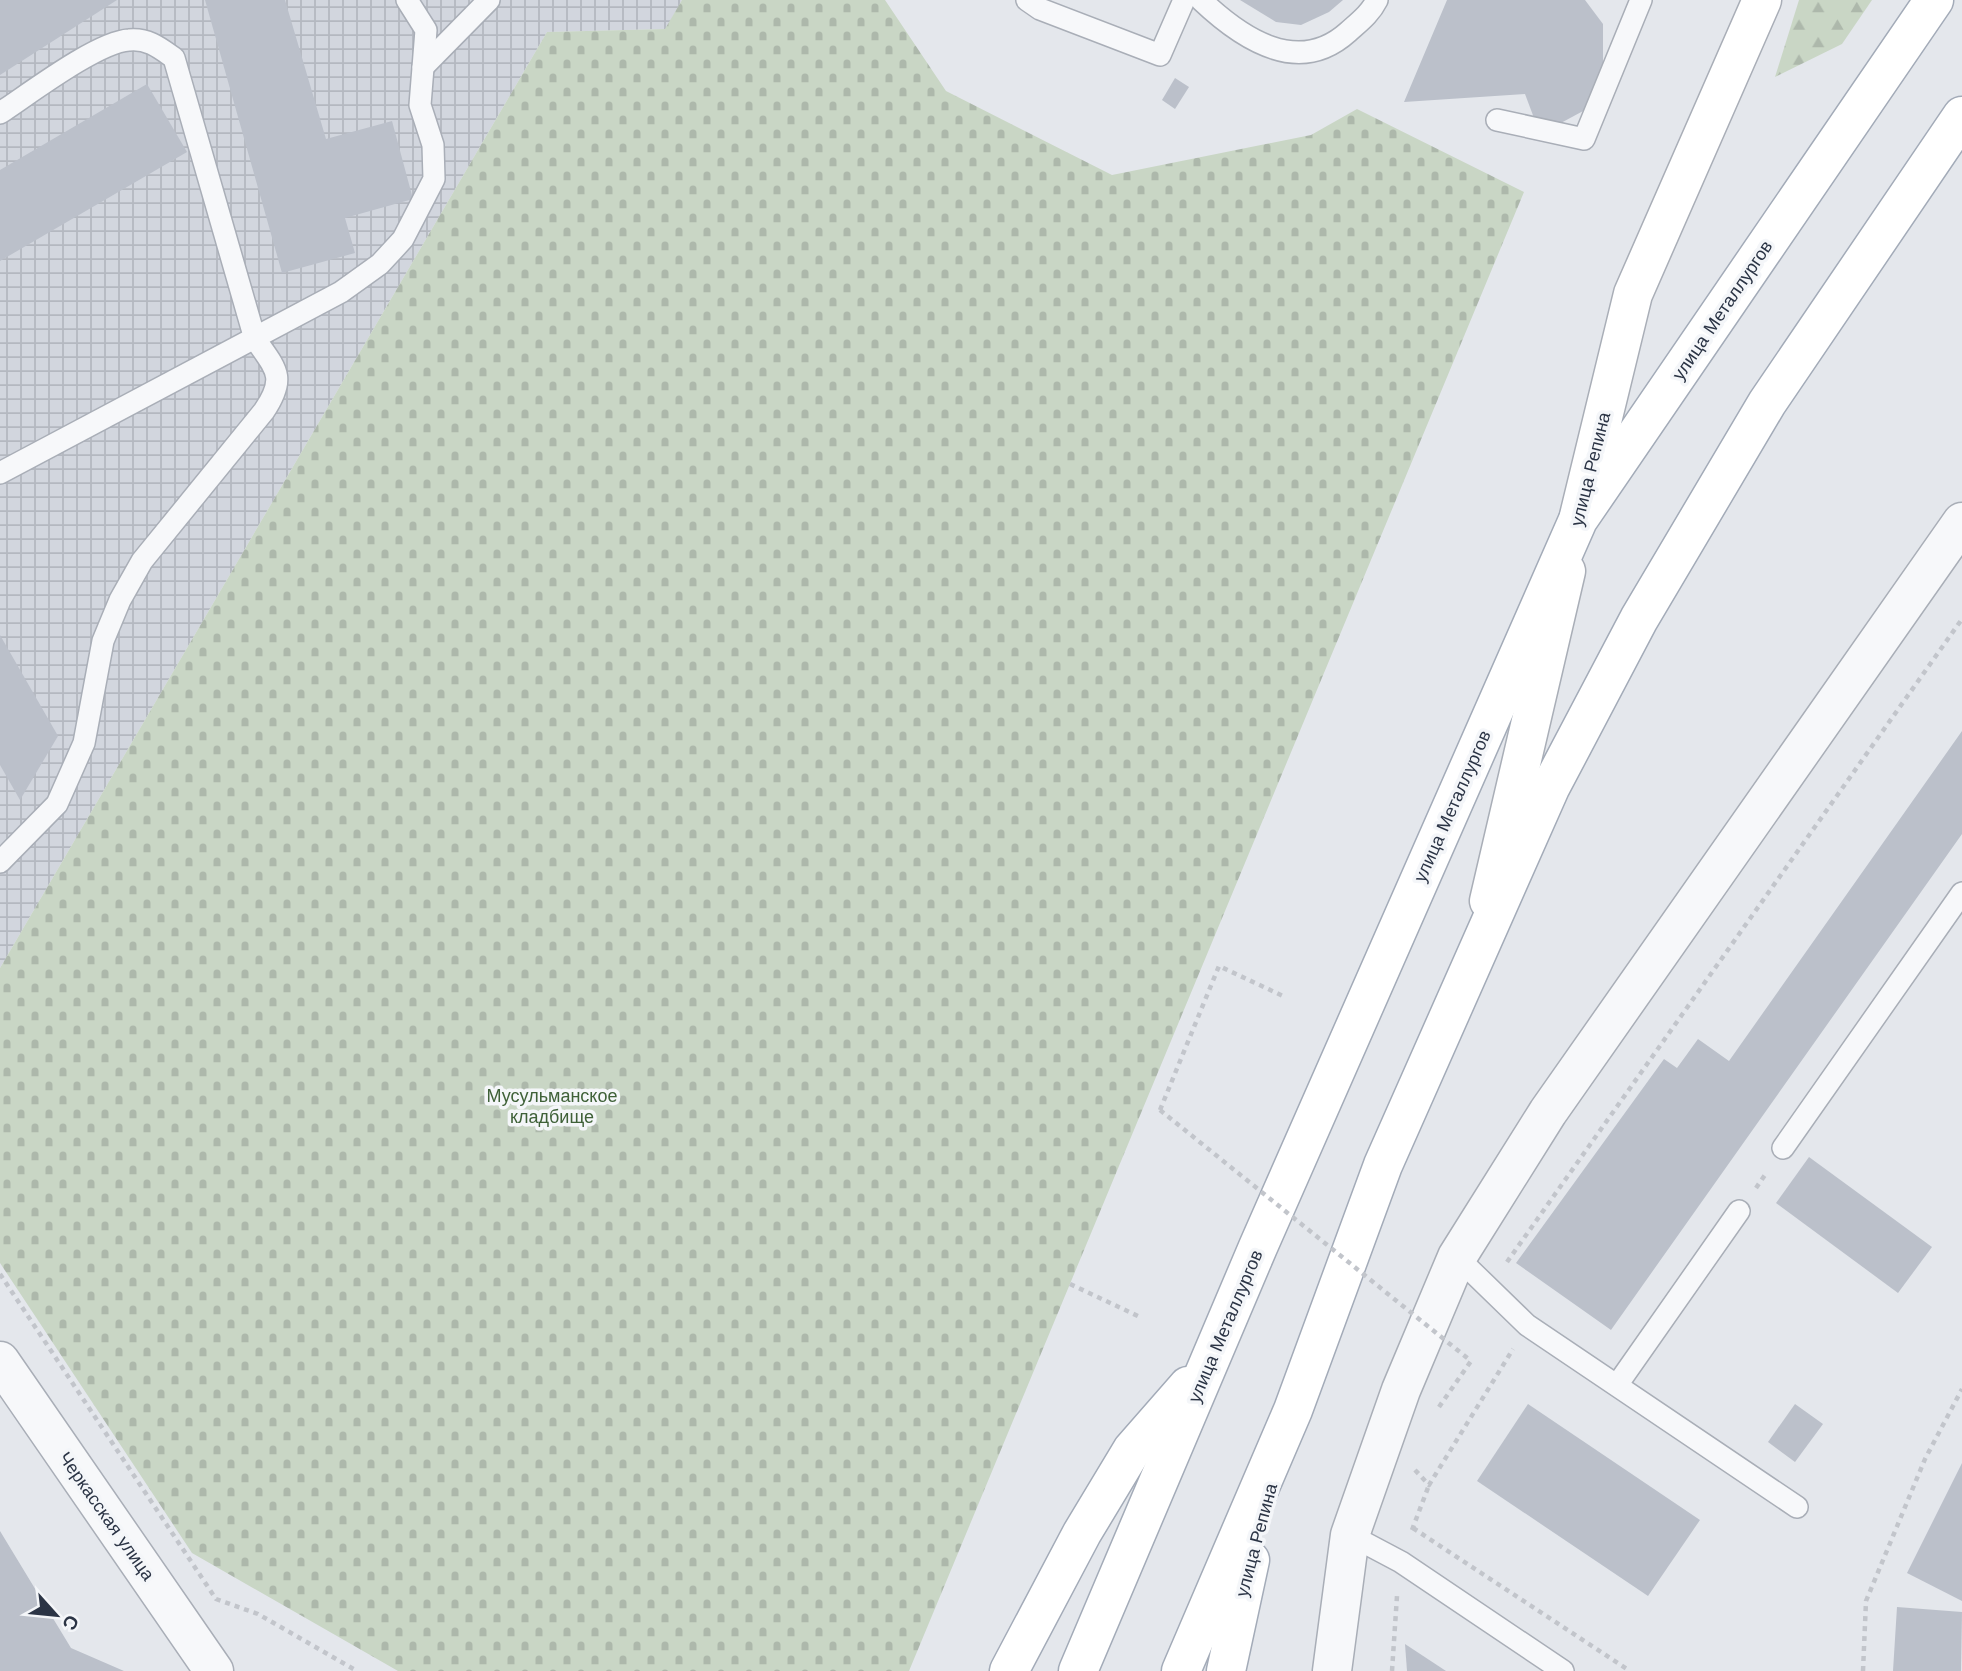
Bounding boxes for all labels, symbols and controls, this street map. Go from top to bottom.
street label: улица Металлургов [1667,236,1777,384]
street label: улица Репина [1566,409,1615,528]
street label: улица Металлургов [1409,727,1495,885]
park label: Мусульманское кладбище [487,1085,617,1127]
street label: улица Металлургов [1183,1246,1267,1406]
street label: Черкасская улица [55,1448,160,1585]
street label: улица Репина [1231,1480,1281,1599]
north arrow [21,1580,91,1650]
text: С [57,1611,84,1634]

